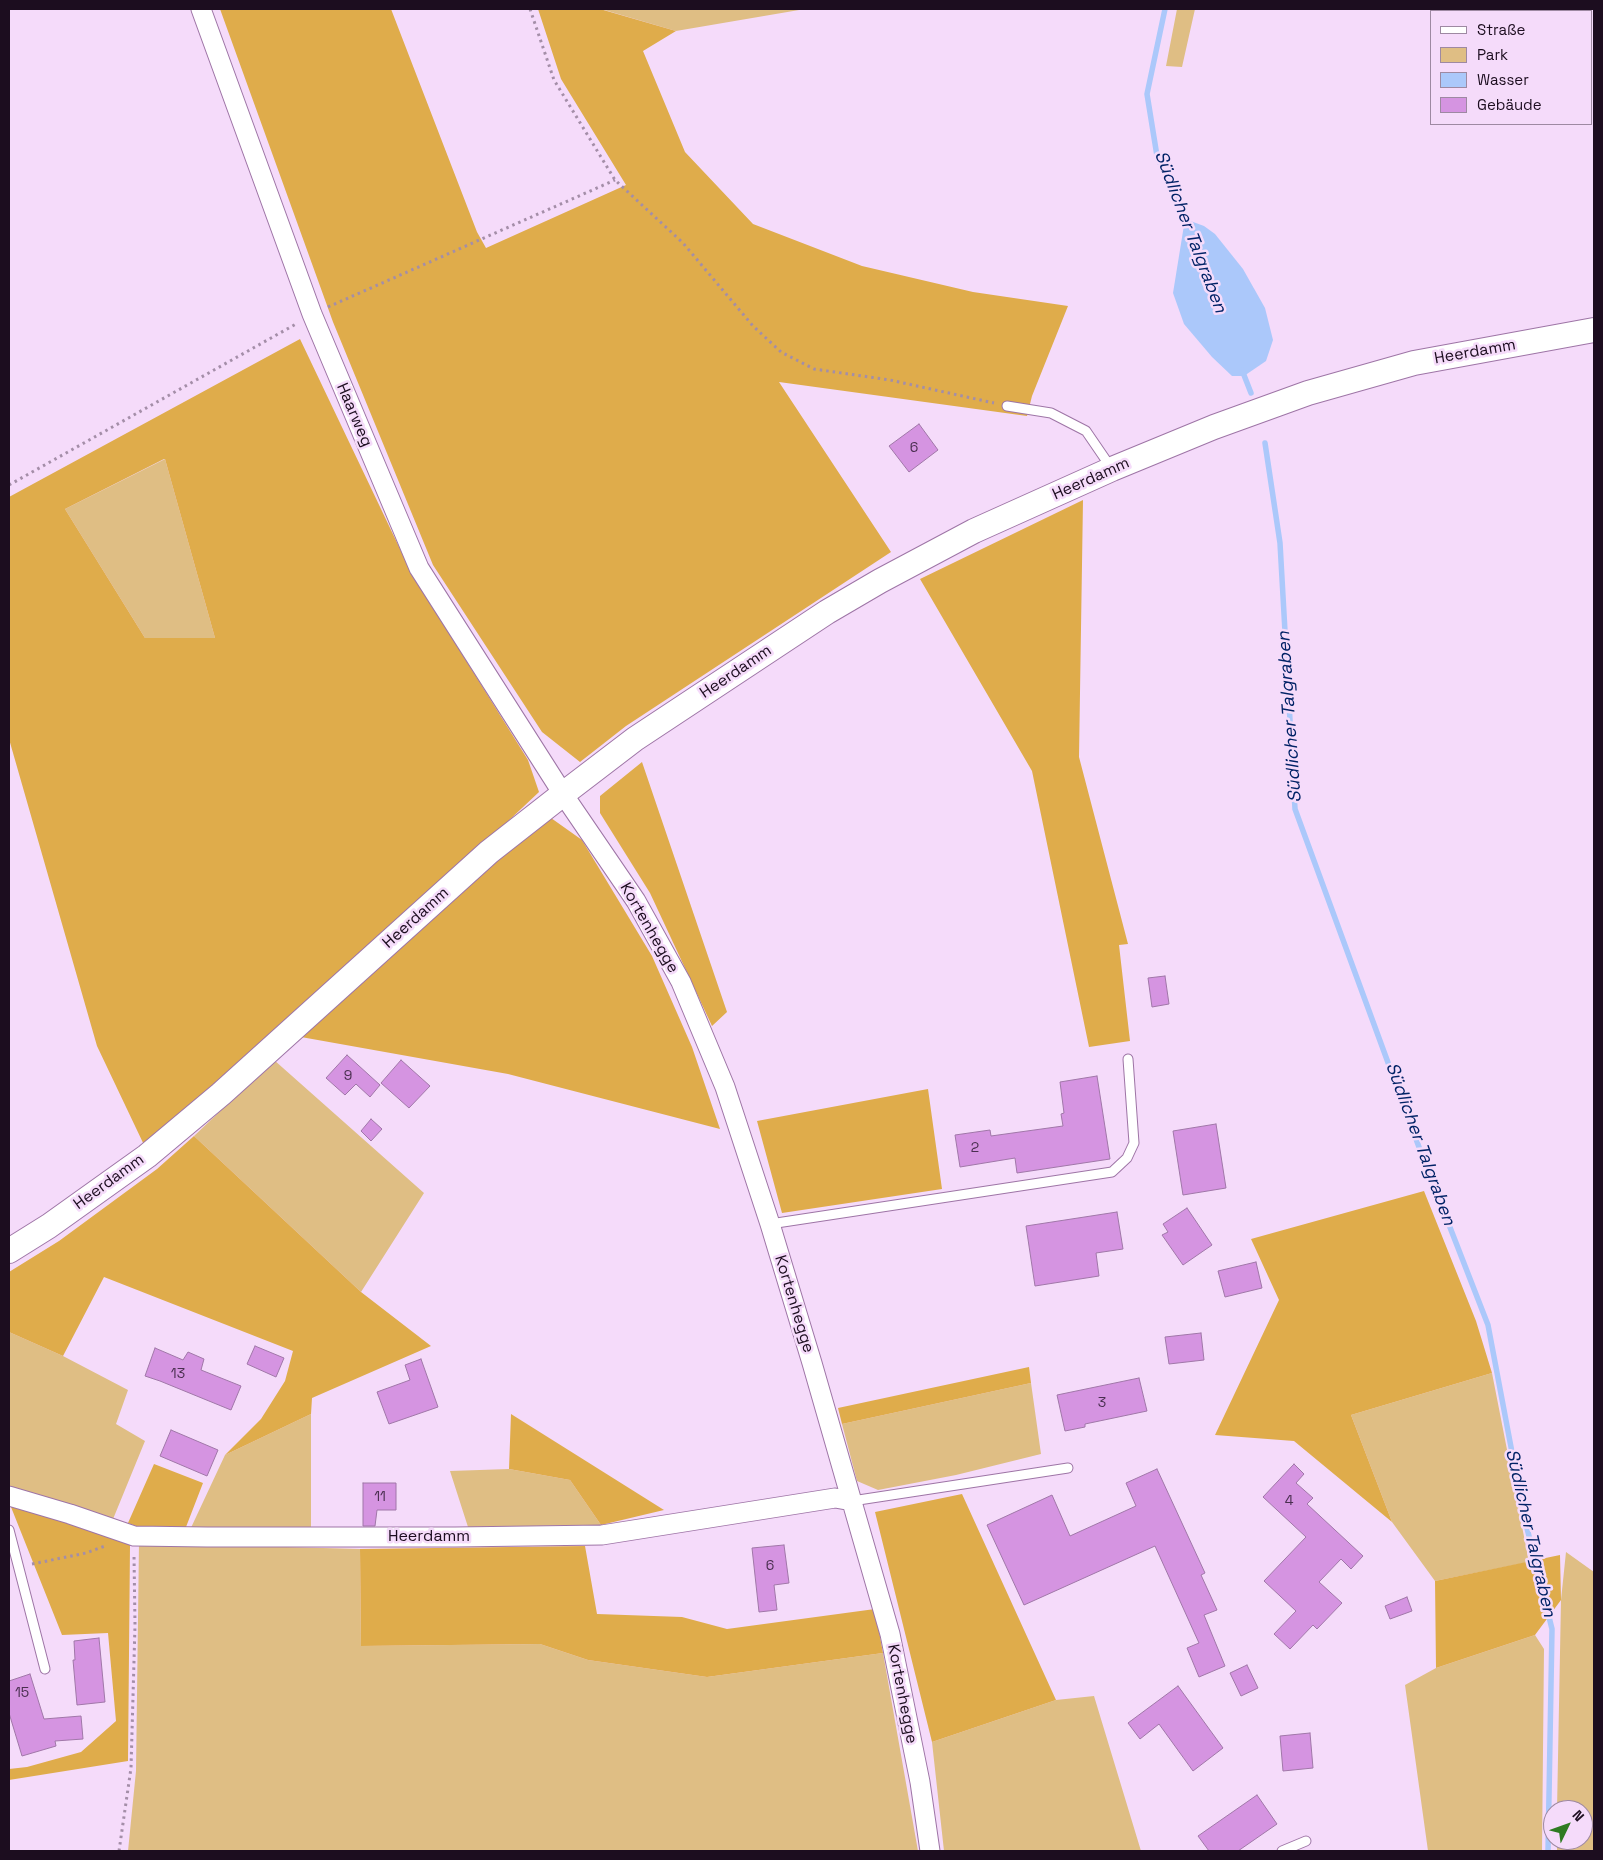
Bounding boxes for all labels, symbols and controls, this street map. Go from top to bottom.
legend [1430,10,1593,125]
text: Straße [1477,20,1525,39]
text: Park [1477,45,1508,64]
text: Wasser [1477,70,1529,89]
text: Gebäude [1477,95,1542,114]
water label: Südlicher Talgraben [1149,148,1231,316]
street label: Heerdamm [1433,335,1517,369]
street label: Haarweg [332,380,376,450]
house number: 6 [910,440,918,456]
street label: Heerdamm [1050,454,1132,504]
water label: Südlicher Talgraben [1273,631,1307,803]
street label: Heerdamm [697,641,775,703]
street label: Kortenhegge [615,879,683,977]
street label: Heerdamm [379,883,453,953]
water label: Südlicher Talgraben [1380,1060,1460,1228]
house number: 9 [344,1068,352,1084]
house number: 2 [971,1140,979,1156]
street label: Heerdamm [70,1150,148,1214]
street label: Kortenhegge [770,1253,818,1355]
house number: 13 [171,1366,185,1382]
house number: 3 [1098,1395,1106,1411]
water label: Südlicher Talgraben [1500,1447,1560,1619]
house number: 11 [374,1489,386,1505]
house number: 4 [1285,1493,1293,1509]
street label: Heerdamm [388,1527,470,1547]
house number: 6 [766,1558,774,1574]
street label: Kortenhegge [883,1643,921,1745]
house number: 15 [15,1685,29,1701]
north arrow [1543,1800,1593,1850]
text: N [1569,1806,1588,1825]

